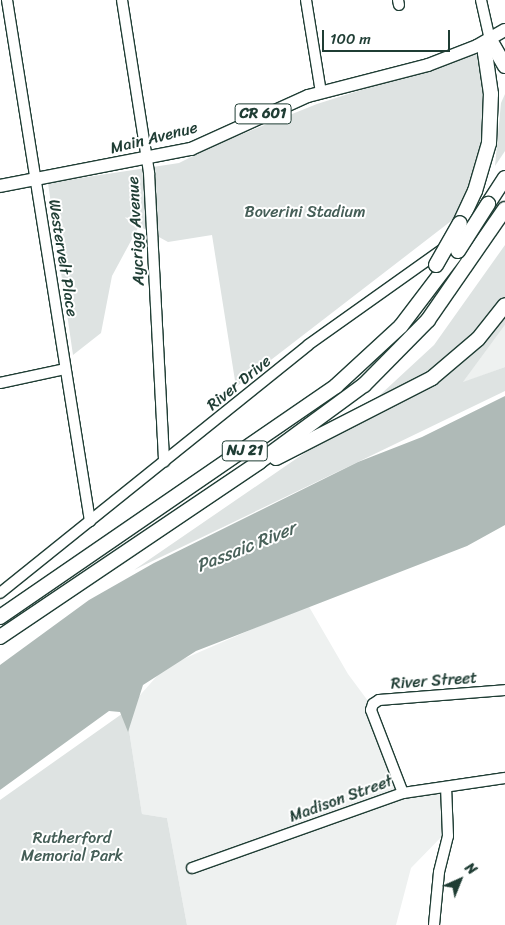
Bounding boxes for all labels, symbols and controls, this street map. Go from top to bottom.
scale bar [325,20,452,52]
text: 100 m [330,26,371,52]
road number: CR 601 [234,102,292,126]
street label: Main Avenue [108,118,200,158]
street label: Aycrigg Avenue [124,176,148,286]
street label: Westervelt Place [44,198,82,318]
park label: Boverini Stadium [245,202,365,222]
street label: River Drive [203,351,275,415]
road number: NJ 21 [221,438,269,464]
water label: Passaic River [193,517,299,577]
street label: River Street [390,668,478,694]
street label: Madison Street [287,771,395,827]
park label: Rutherford Memorial Park [21,828,123,866]
north arrow [435,855,485,905]
text: N [459,856,483,881]

